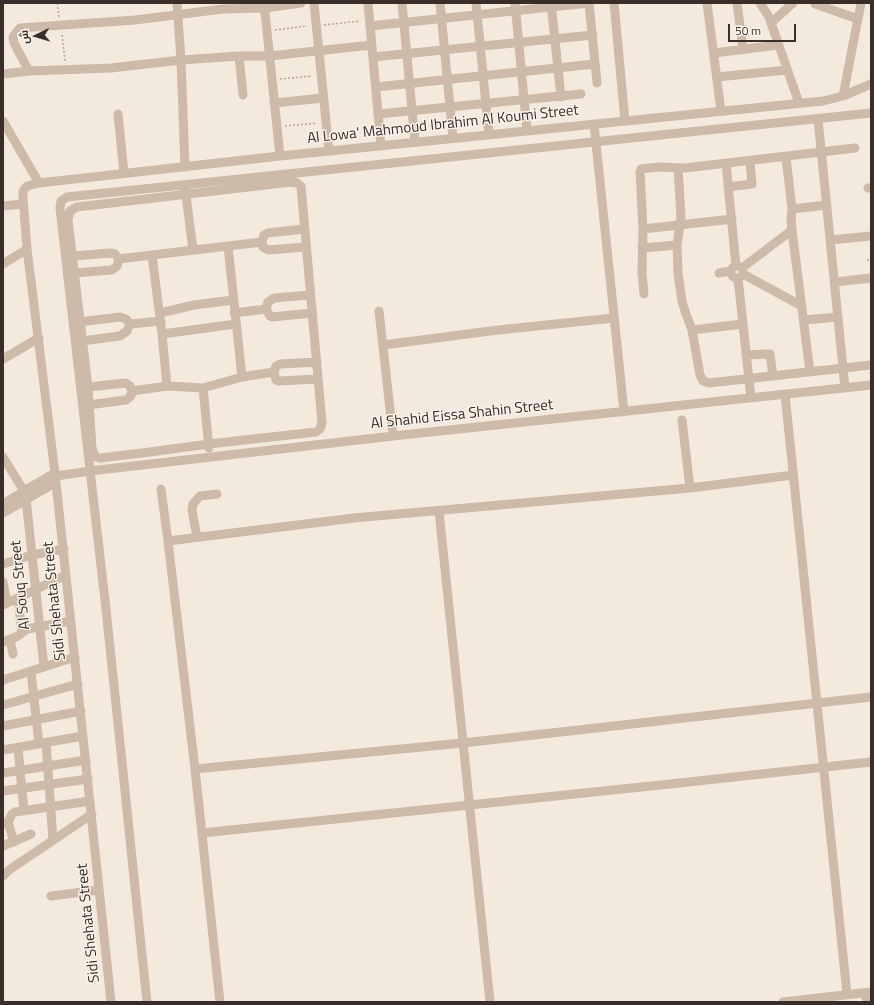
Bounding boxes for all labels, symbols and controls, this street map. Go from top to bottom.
north arrow [16,16,56,56]
scale bar [730,16,798,42]
text: 50 m [735,21,761,40]
text: ش [15,29,33,45]
street label: Al Lowa' Mahmoud Ibrahim Al Koumi Street [306,102,580,148]
street label: Al Shahid Eissa Shahin Street [370,396,554,434]
street label: Al Souq Street [7,540,35,630]
street label: Sidi Shehata Street [40,540,70,662]
street label: Sidi Shehata Street [74,862,104,984]

